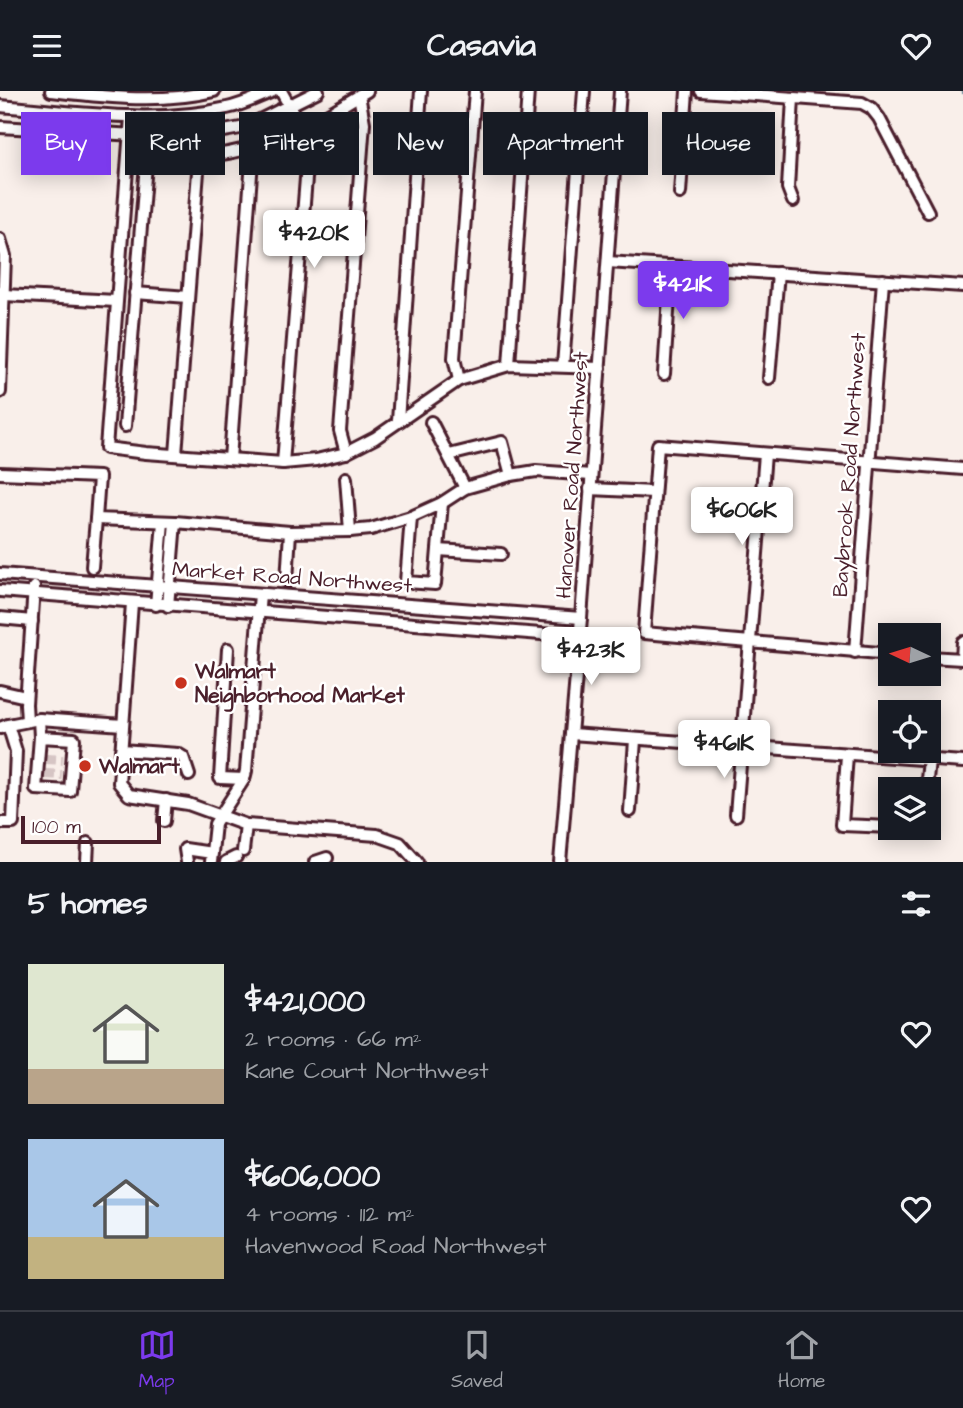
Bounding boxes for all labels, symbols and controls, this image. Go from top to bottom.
text: Casavia [427,23,536,68]
icon: menu [28,27,66,65]
icon: heart [897,27,935,65]
chip: Buy [21,112,111,175]
chip: Rent [125,112,225,175]
chip: Filters [239,112,359,175]
chip: New [373,112,469,175]
chip: Apartment [483,112,648,175]
chip: House [662,112,775,175]
pin: $420K [265,211,363,270]
text: $420K [279,217,349,249]
pin: $421K [634,261,732,321]
text: $421K [654,268,712,300]
street label: Baybrook Road Northwest [826,331,875,598]
street label: Hanover Road Northwest [549,350,596,599]
pin: $606K [693,487,791,547]
text: $606K [707,494,777,526]
street label: Market Road Northwest [171,555,413,600]
north arrow [878,623,942,686]
map controls [878,623,941,840]
pin: $423K [542,627,640,687]
text: $423K [557,634,625,666]
place label: Walmart Neighborhood Market [194,657,405,712]
marker: Walmart Neighborhood Market [173,675,189,691]
button: locate [878,700,941,763]
pin: $461K [675,721,773,780]
text: $461K [694,727,754,759]
place label: Walmart [98,752,180,781]
marker: Walmart [77,758,93,774]
button: layers [878,777,941,840]
scale bar [21,813,161,845]
text: 100 m [32,814,81,841]
text: 5 homes [28,883,148,925]
icon: filters [897,885,935,923]
text: $421,000 [245,981,365,1023]
icon: home [84,992,168,1076]
icon: heart [897,1015,935,1053]
text: 2 rooms · 66 m² [245,1023,422,1055]
text: Kane Court Northwest [245,1055,489,1087]
text: $606,000 [245,1156,380,1198]
icon: home [84,1167,168,1251]
icon: heart [897,1190,935,1228]
text: 4 rooms · 112 m² [245,1198,414,1230]
text: Havenwood Road Northwest [245,1230,547,1262]
tab: Map [138,1326,176,1395]
tab: Saved [451,1326,503,1395]
tab: Home [778,1326,825,1395]

